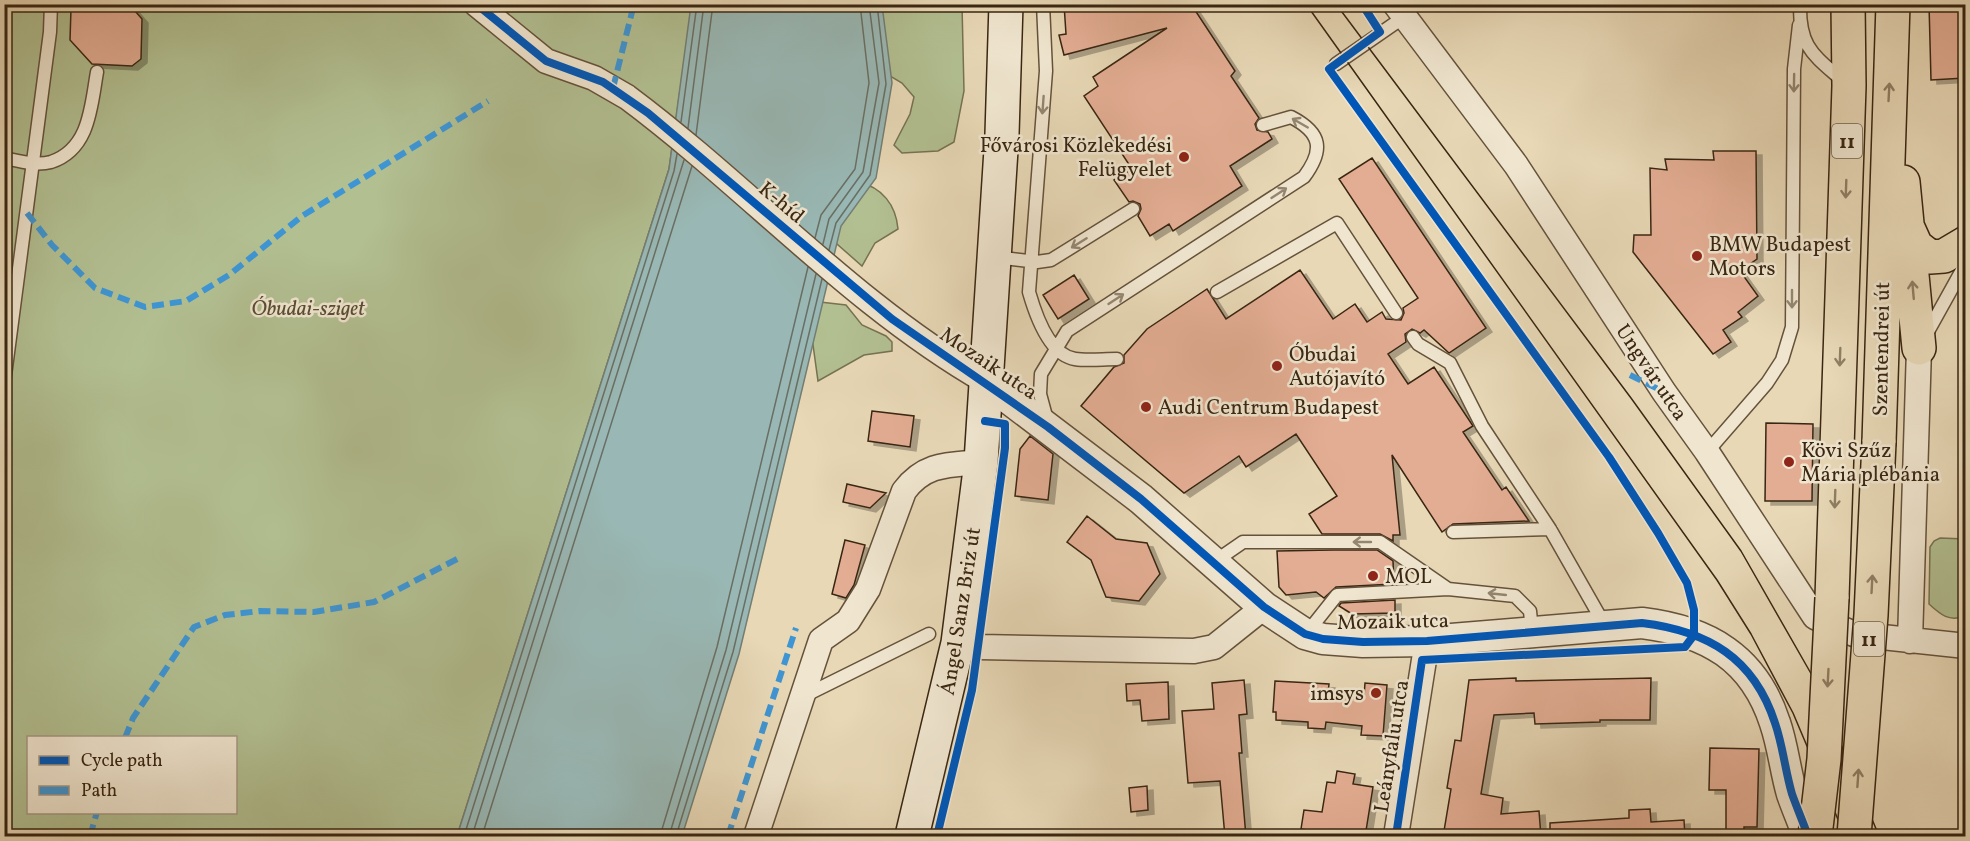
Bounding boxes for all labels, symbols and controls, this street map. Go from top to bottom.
one-way arrow [1788,73,1799,93]
one-way arrow [1883,82,1894,102]
one-way arrow [1037,95,1048,115]
one-way arrow [1292,117,1309,129]
road number: 11 [1832,124,1862,158]
place label: Fővárosi Közlekedési Felügyelet [980,132,1172,185]
marker: Fővárosi Közlekedési Felügyelet [1177,150,1191,164]
street label: K-híd [752,175,810,231]
one-way arrow [1840,178,1851,198]
one-way arrow [1271,187,1287,199]
place label: BMW Budapest Motors [1709,231,1851,284]
one-way arrow [1071,237,1088,249]
marker: BMW Budapest Motors [1690,249,1704,263]
one-way arrow [1907,280,1918,300]
street label: Szentendrei út [1867,281,1898,417]
one-way arrow [1786,289,1798,309]
one-way arrow [1107,293,1124,305]
park label: Óbudai-sziget [251,295,366,324]
street label: Ungvár utca [1608,319,1694,427]
street label: Mozaik utca [934,321,1043,408]
place label: Óbudai Autójavító [1289,341,1385,394]
one-way arrow [1834,346,1846,366]
marker: Óbudai Autójavító [1270,359,1284,373]
place label: Audi Centrum Budapest [1158,394,1379,423]
marker: Audi Centrum Budapest [1139,400,1153,414]
place label: Kövi Szűz Mária plébánia [1801,437,1940,490]
marker: Kövi Szűz Mária plébánia [1782,455,1796,469]
one-way arrow [1830,489,1841,509]
street label: Ángel Sanz Briz út [934,525,989,697]
one-way arrow [1353,536,1373,548]
place label: MOL [1385,563,1432,592]
marker: MOL [1366,569,1380,583]
one-way arrow [1867,574,1878,594]
one-way arrow [1488,588,1508,599]
street label: Mozaik utca [1337,607,1449,638]
road number: 11 [1854,622,1884,656]
one-way arrow [1822,667,1833,687]
street label: Leányfalu utca [1368,678,1417,815]
place label: imsys [1310,680,1364,709]
marker: imsys [1369,686,1383,700]
legend [27,736,237,814]
text: Cycle path [81,749,163,774]
one-way arrow [1853,769,1864,789]
text: Path [81,779,117,804]

